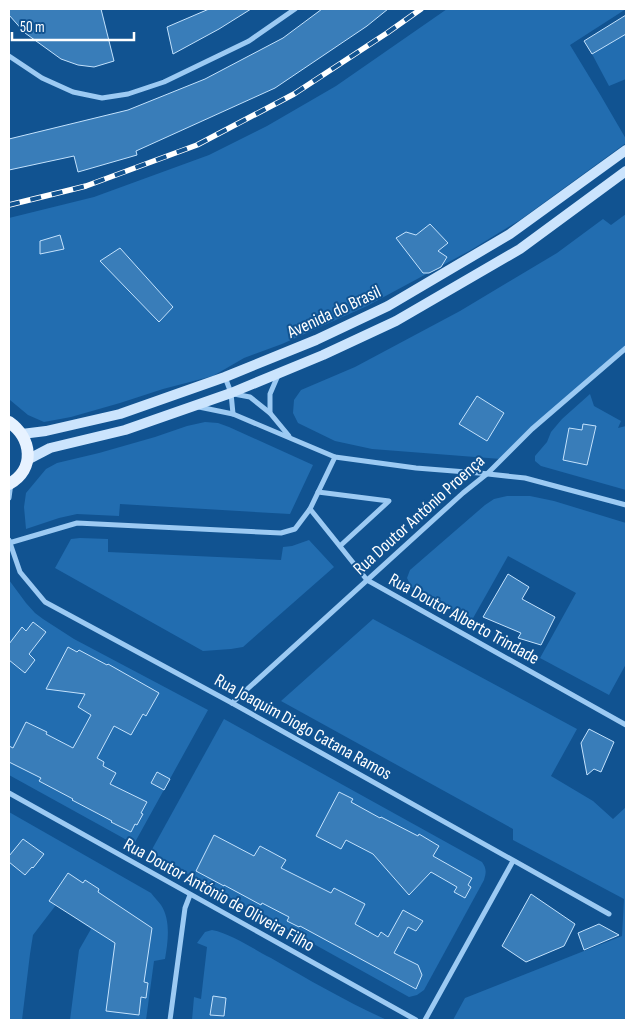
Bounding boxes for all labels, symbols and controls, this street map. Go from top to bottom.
scale bar [12,10,135,42]
text: 50 m [20,18,45,37]
street label: Avenida do Brasil [283,281,384,343]
street label: Rua Doutor António Proença [349,451,489,579]
street label: Rua Doutor Alberto Trindade [385,569,543,669]
street label: Rua Joaquim Diogo Catana Ramos [211,670,395,784]
street label: Rua Doutor António de Oliveira Filho [120,834,318,956]

